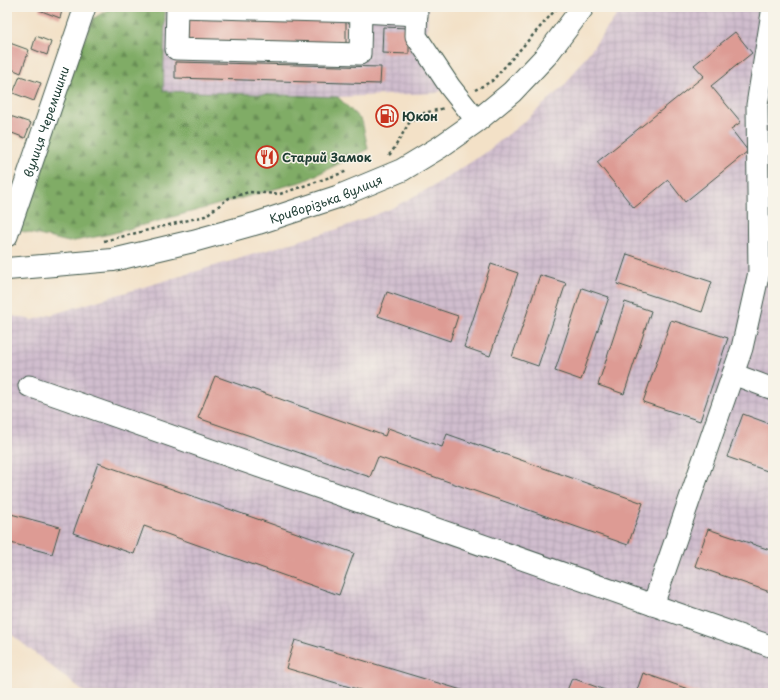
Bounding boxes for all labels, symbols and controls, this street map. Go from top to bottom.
street label: вулиця Черемшини [19,63,73,179]
fuel station icon: Юкон [374,103,400,129]
place label: Юкон [402,107,438,125]
restaurant icon: Старий Замок [254,144,280,170]
place label: Старий Замок [282,148,372,166]
street label: Криворізька вулиця [267,170,385,228]

